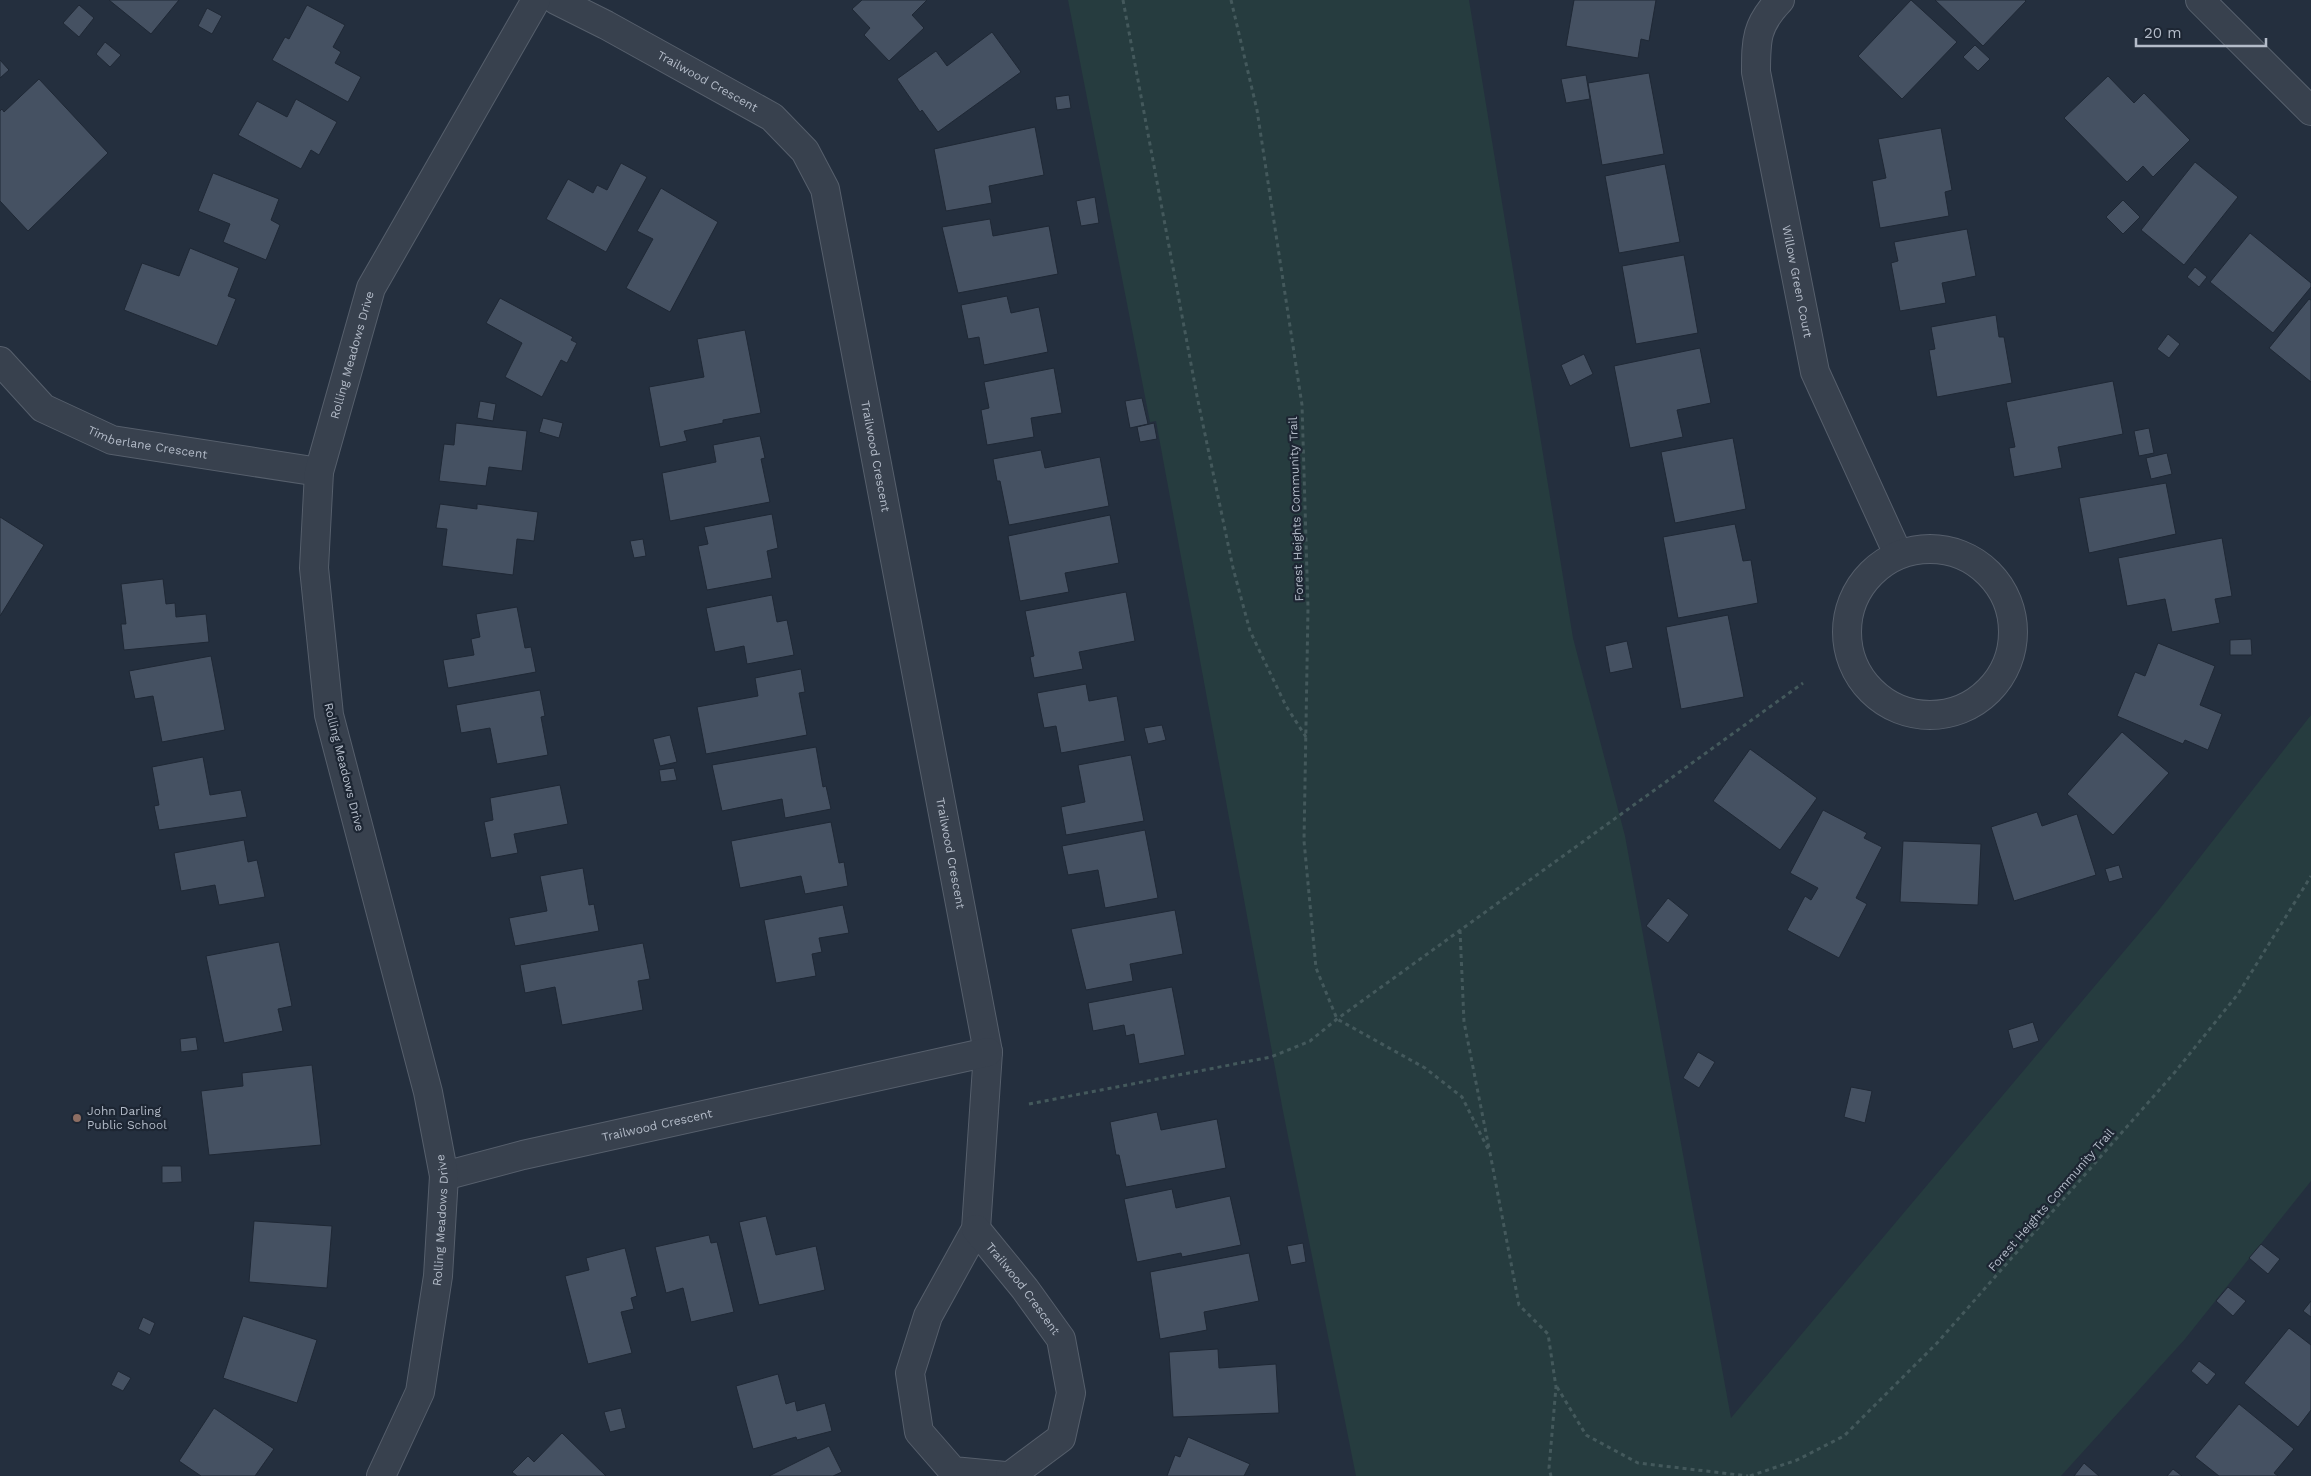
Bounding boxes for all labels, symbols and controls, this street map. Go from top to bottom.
scale bar [2136,15,2266,47]
text: 20 m [2144,24,2182,42]
street label: Trailwood Crescent [655,48,760,115]
street label: Willow Green Court [1779,224,1815,339]
street label: Rolling Meadows Drive [327,289,377,420]
street label: Trailwood Crescent [858,400,893,513]
street label: Forest Heights Community Trail [1286,416,1306,602]
street label: Timberlane Crescent [86,423,208,462]
street label: Rolling Meadows Drive [321,701,367,833]
street label: Trailwood Crescent [933,797,968,910]
place label: John Darling Public School [87,1104,167,1132]
street label: Trailwood Crescent [600,1106,714,1144]
marker: John Darling Public School [71,1112,83,1124]
street label: Forest Heights Community Trail [1985,1125,2117,1274]
street label: Rolling Meadows Drive [430,1153,451,1287]
street label: Trailwood Crescent [983,1240,1063,1338]

